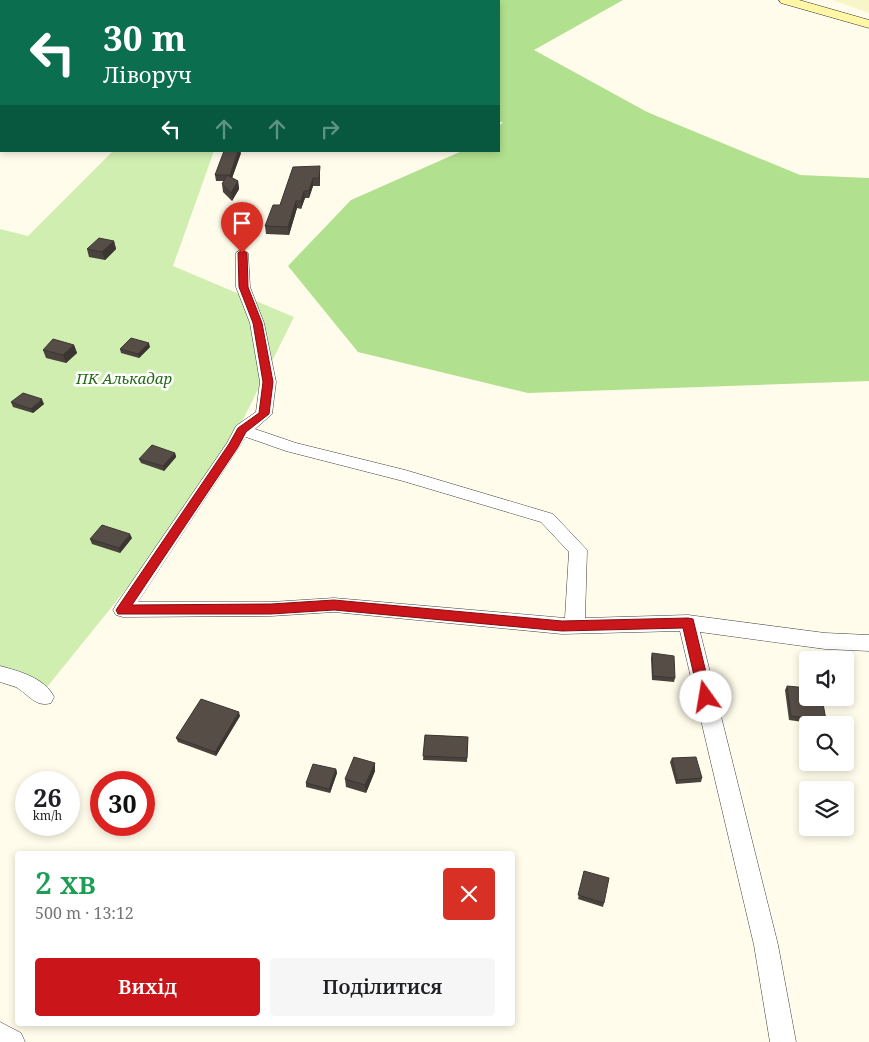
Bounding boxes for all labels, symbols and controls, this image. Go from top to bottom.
text: 30 m [103,14,186,61]
icon: left [20,20,85,85]
text: Ліворуч [103,59,192,89]
icon: left [157,115,185,143]
icon: ahead [210,115,238,143]
icon: ahead [263,115,291,143]
icon: right [316,115,344,143]
pin [221,202,263,253]
icon: arrive [228,209,256,237]
park label: ПК Алькадар [75,368,172,388]
map controls [799,651,854,836]
button: sound [799,651,854,706]
position arrow [679,670,731,722]
button: search [799,716,854,771]
speed limit sign: 30 [90,771,155,836]
text: 26 [33,780,62,814]
button: layers [799,781,854,836]
text: km/h [33,807,62,824]
text: 2 хв [35,862,96,903]
button: close [443,868,495,920]
text: 500 m · 13:12 [35,902,134,924]
button: Вихід [35,958,260,1016]
button: Поділитися [270,958,495,1016]

